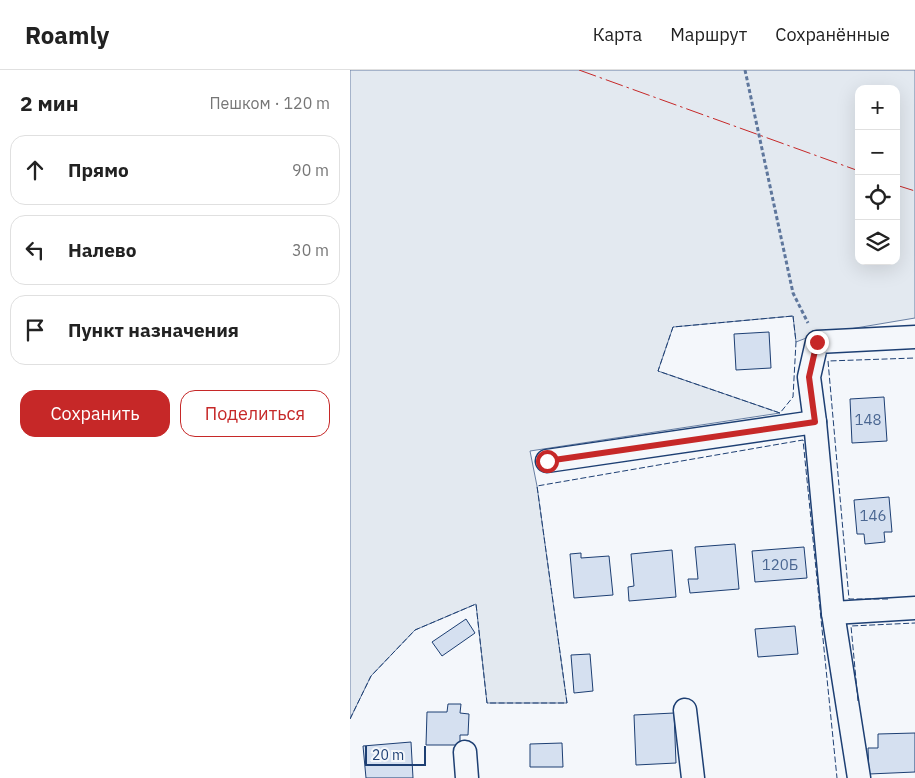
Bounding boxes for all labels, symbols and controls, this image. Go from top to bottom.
text: Roamly [25,19,109,51]
text: Карта [593,23,642,46]
text: Маршрут [670,23,747,46]
text: Сохранённые [775,23,890,46]
map controls [855,85,900,265]
button: + [855,85,900,130]
text: 2 мин [20,89,79,117]
text: Пешком · 120 m [209,93,330,113]
button: − [855,130,900,175]
icon: ahead [21,156,49,184]
text: Прямо [68,158,129,182]
text: 90 m [292,160,329,180]
button: locate [855,175,900,220]
button: layers [855,220,900,265]
icon: left [21,236,49,264]
text: Налево [68,238,137,262]
text: 30 m [292,240,329,260]
icon: arrive [21,316,49,344]
text: Пункт назначения [68,318,239,342]
route end [806,331,829,354]
button: Сохранить [20,390,170,437]
button: Поделиться [180,390,330,437]
house number: 148 [854,410,882,429]
route start [536,450,559,473]
house number: 146 [859,506,887,525]
house number: 120Б [762,555,798,574]
scale bar [365,743,426,766]
text: 20 m [372,746,404,764]

